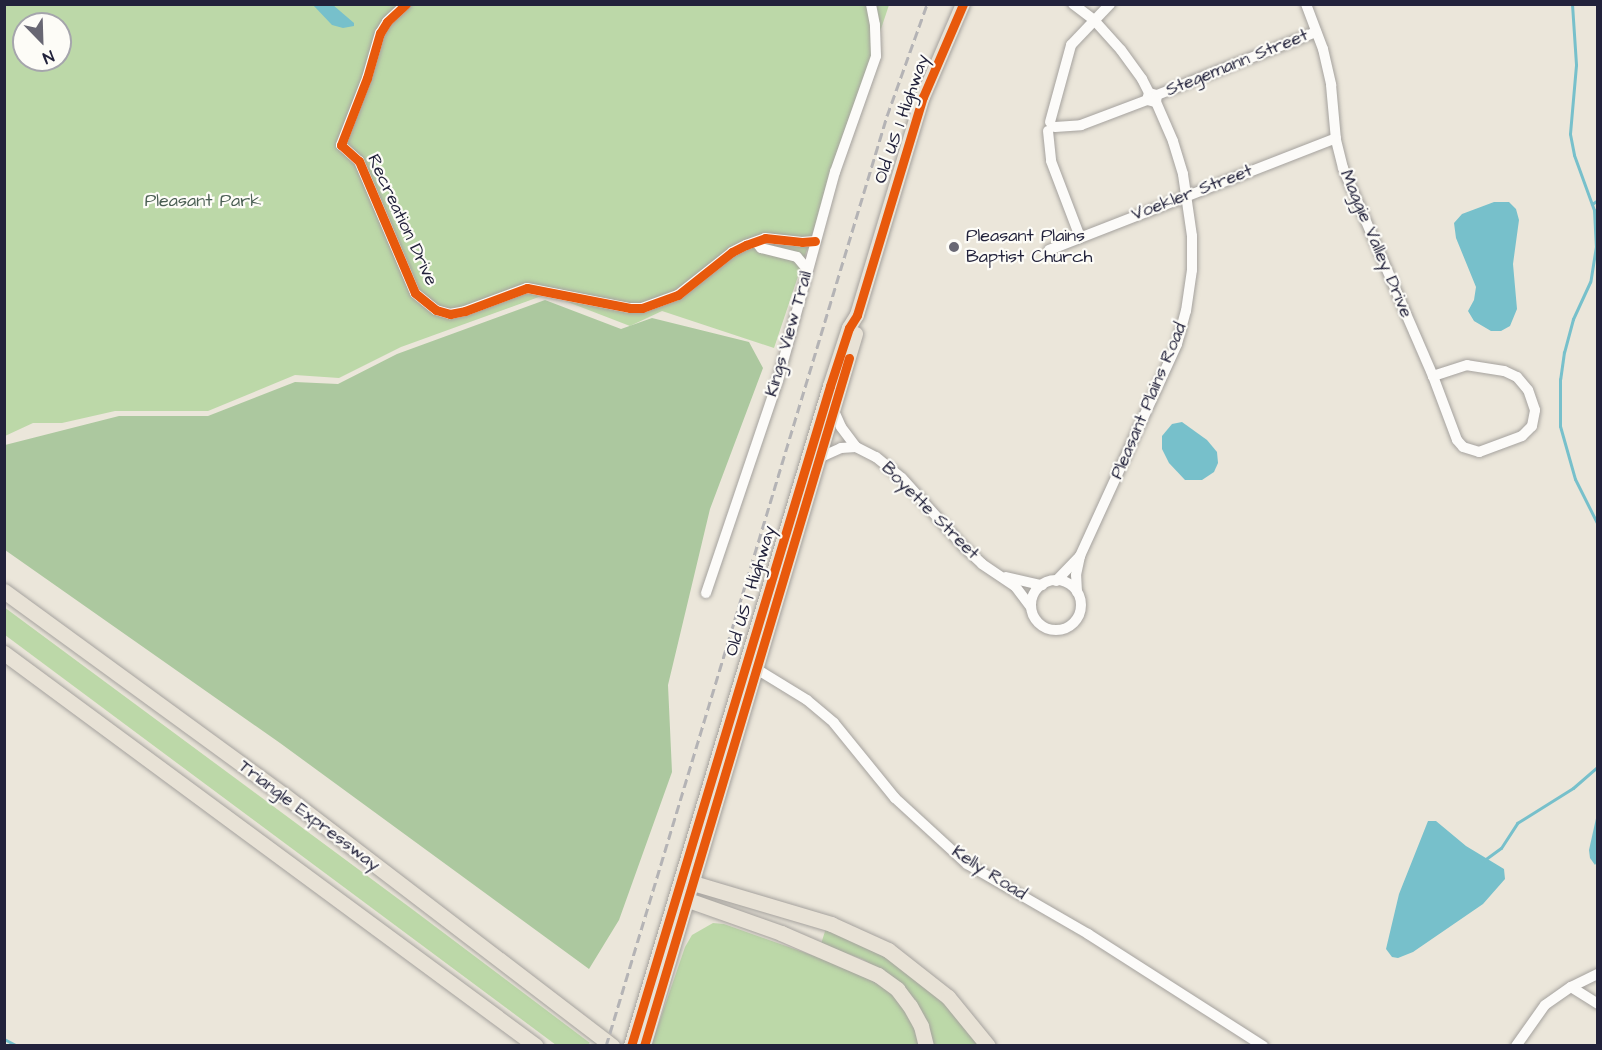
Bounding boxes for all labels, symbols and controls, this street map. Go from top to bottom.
north arrow [12,12,72,72]
street label: Stegemann Street [1163,25,1311,101]
text: N [39,45,57,69]
street label: Old US 1 Highway [870,52,934,186]
street label: Recreation Drive [362,151,442,289]
street label: Voekler Street [1129,160,1255,226]
street label: Maggie Valley Drive [1335,167,1417,321]
park label: Pleasant Park [145,190,261,212]
place label: Pleasant Plains Baptist Church [966,226,1093,268]
marker: Pleasant Plains Baptist Church [947,240,961,254]
street label: Kings View Trail [761,269,817,399]
street label: Pleasant Plains Road [1106,320,1192,482]
street label: Boyette Street [877,458,983,564]
street label: Old US 1 Highway [721,523,781,659]
street label: Triangle Expressway [234,756,384,876]
street label: Kelly Road [948,841,1030,905]

